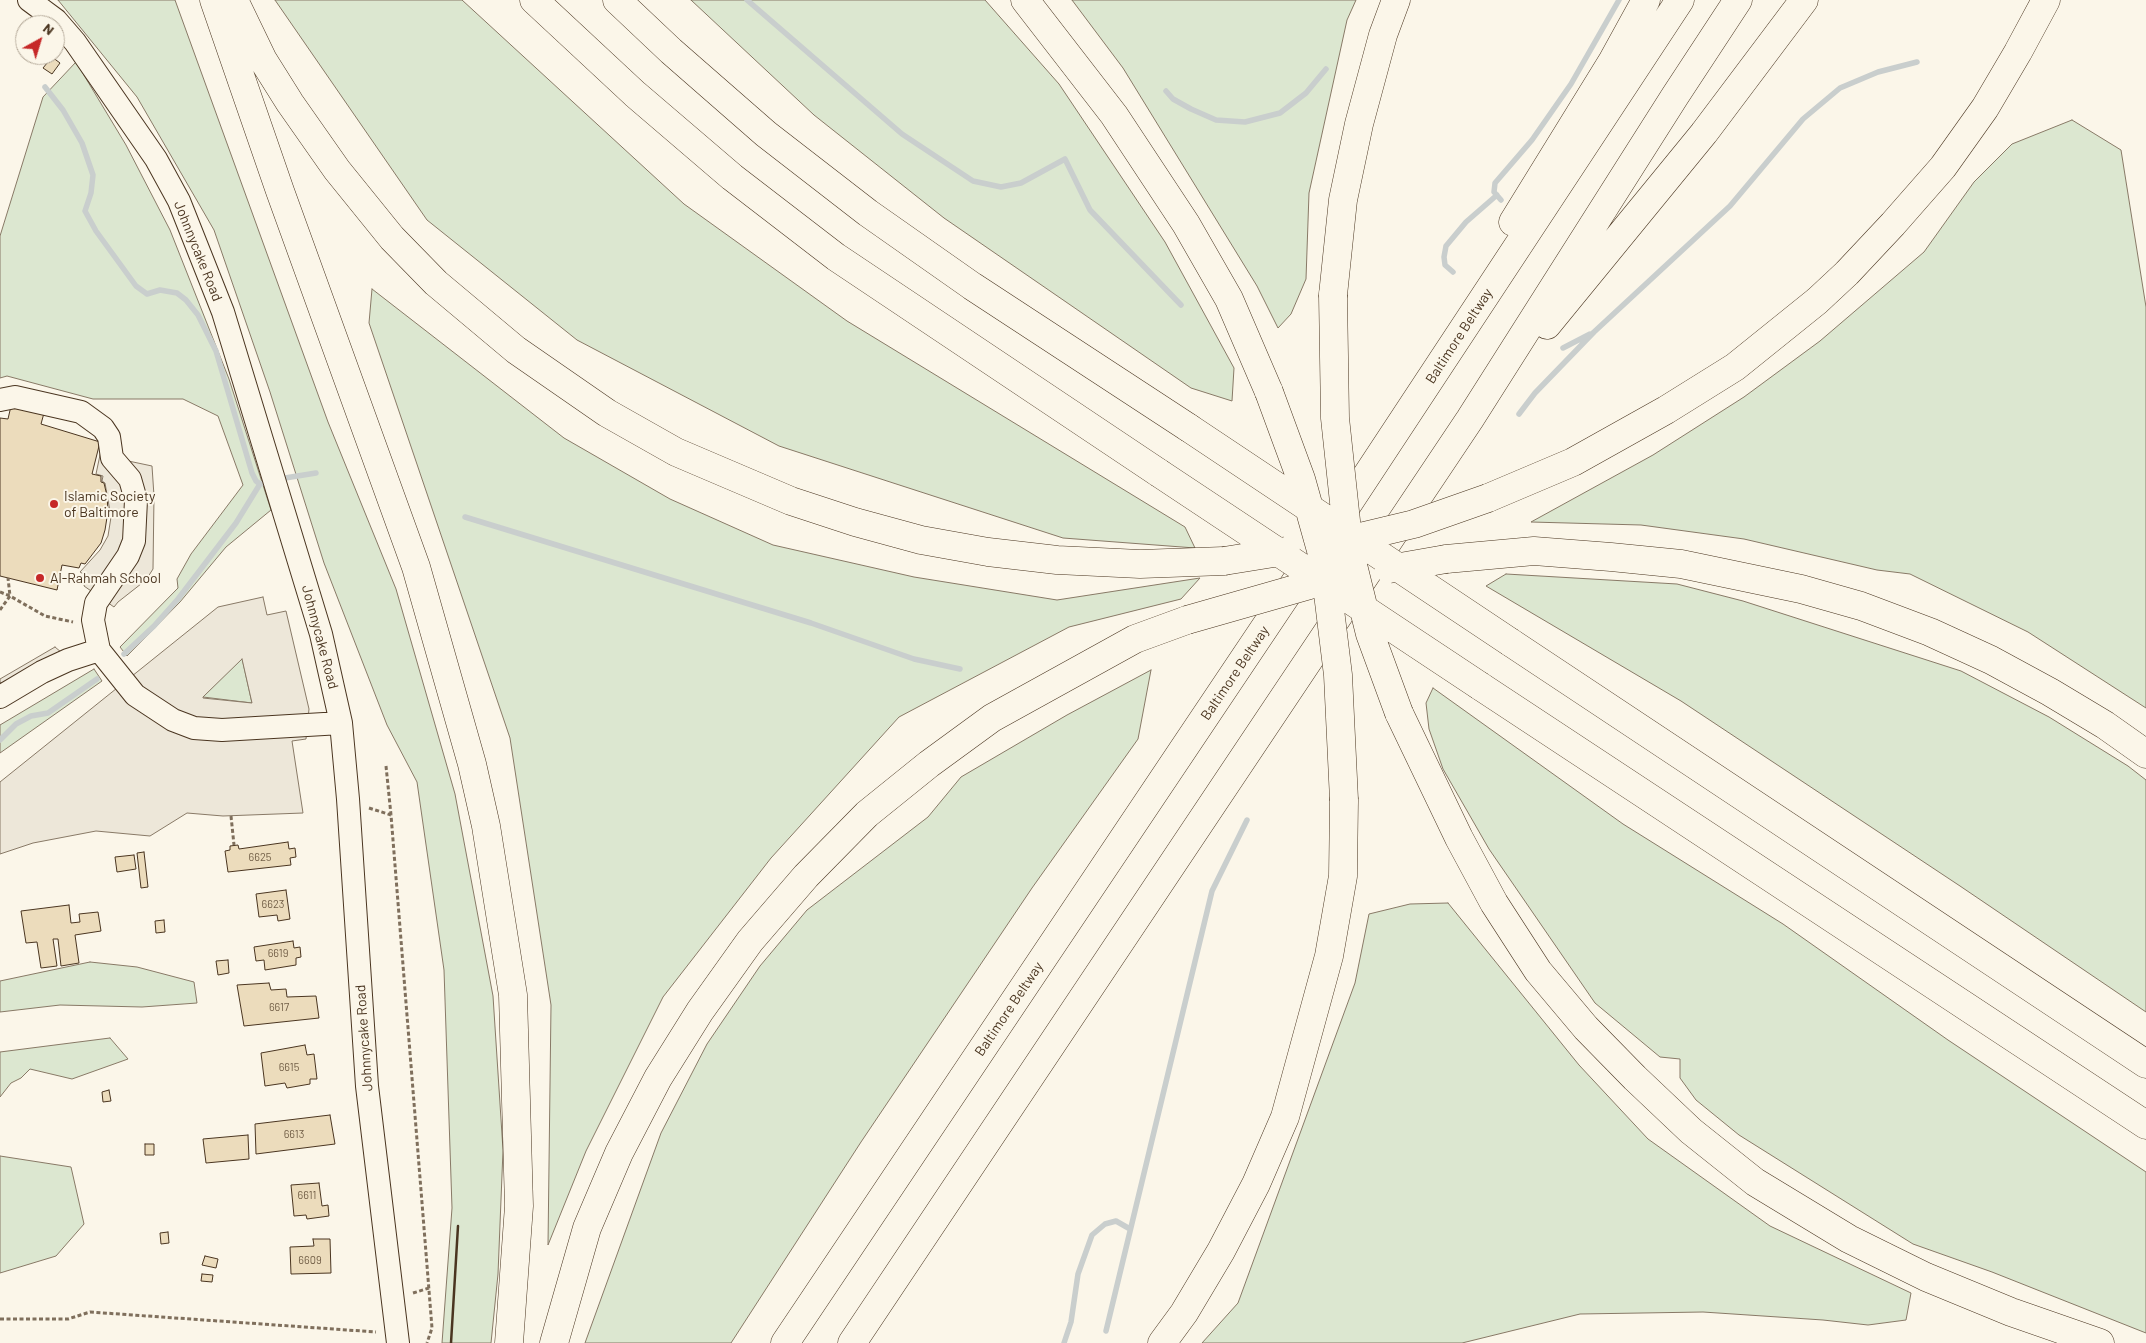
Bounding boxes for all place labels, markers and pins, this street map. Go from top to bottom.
place label: Islamic Society of Baltimore [64,488,156,520]
marker: Islamic Society of Baltimore [48,498,60,510]
place label: Al-Rahmah School [50,570,161,586]
marker: Al-Rahmah School [34,572,46,584]

